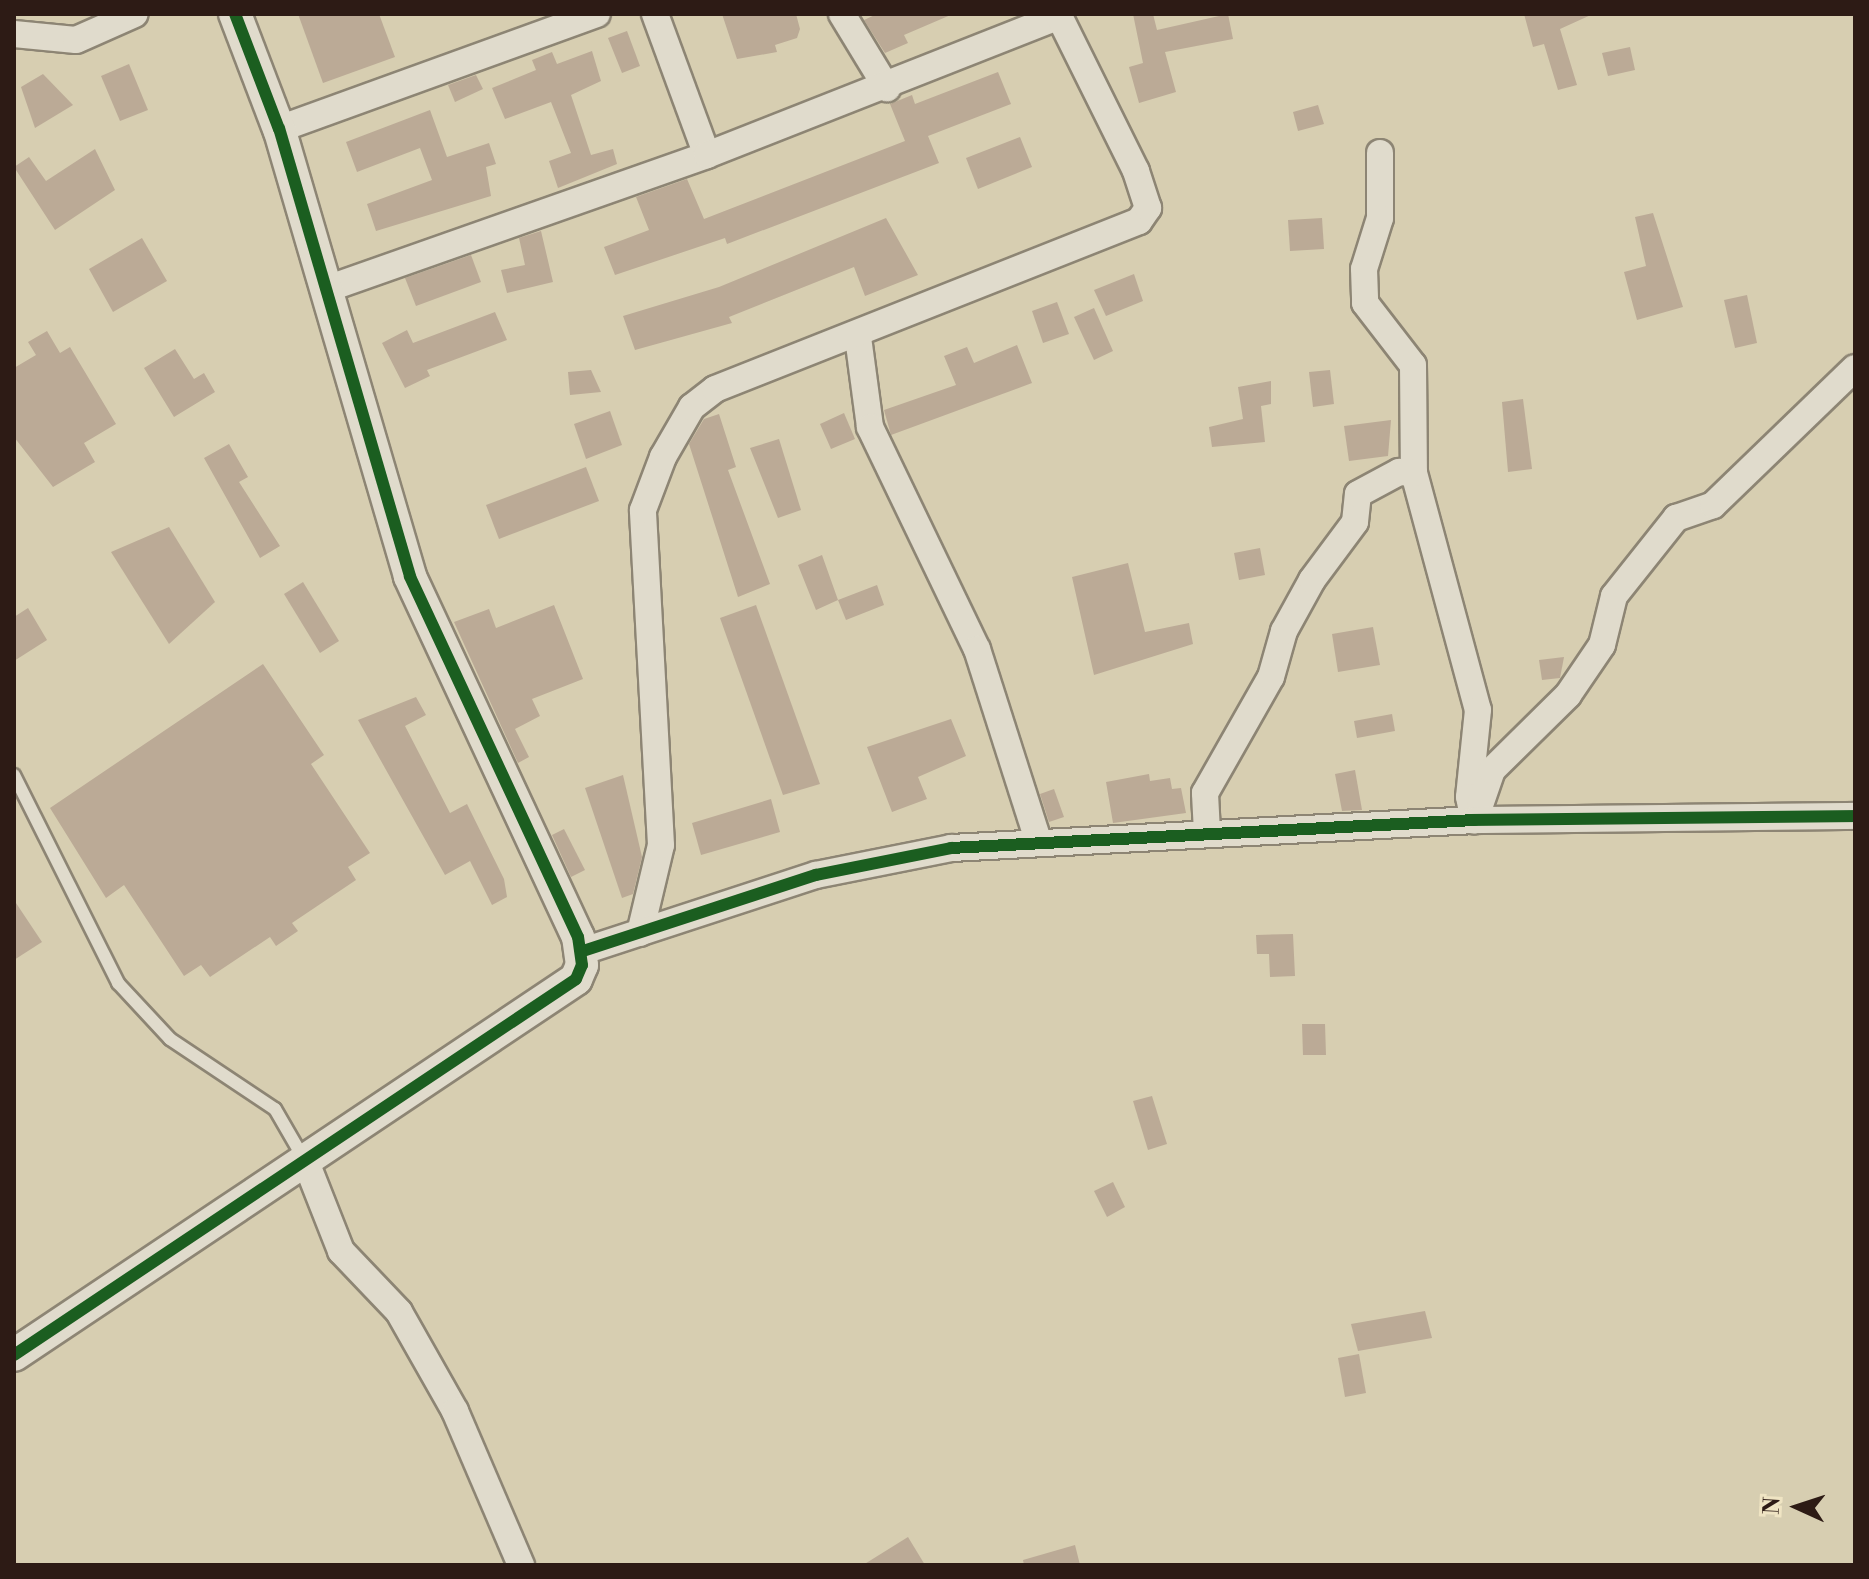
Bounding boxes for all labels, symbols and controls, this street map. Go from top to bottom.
north arrow [1757,1467,1837,1547]
text: N [1759,1496,1786,1515]

